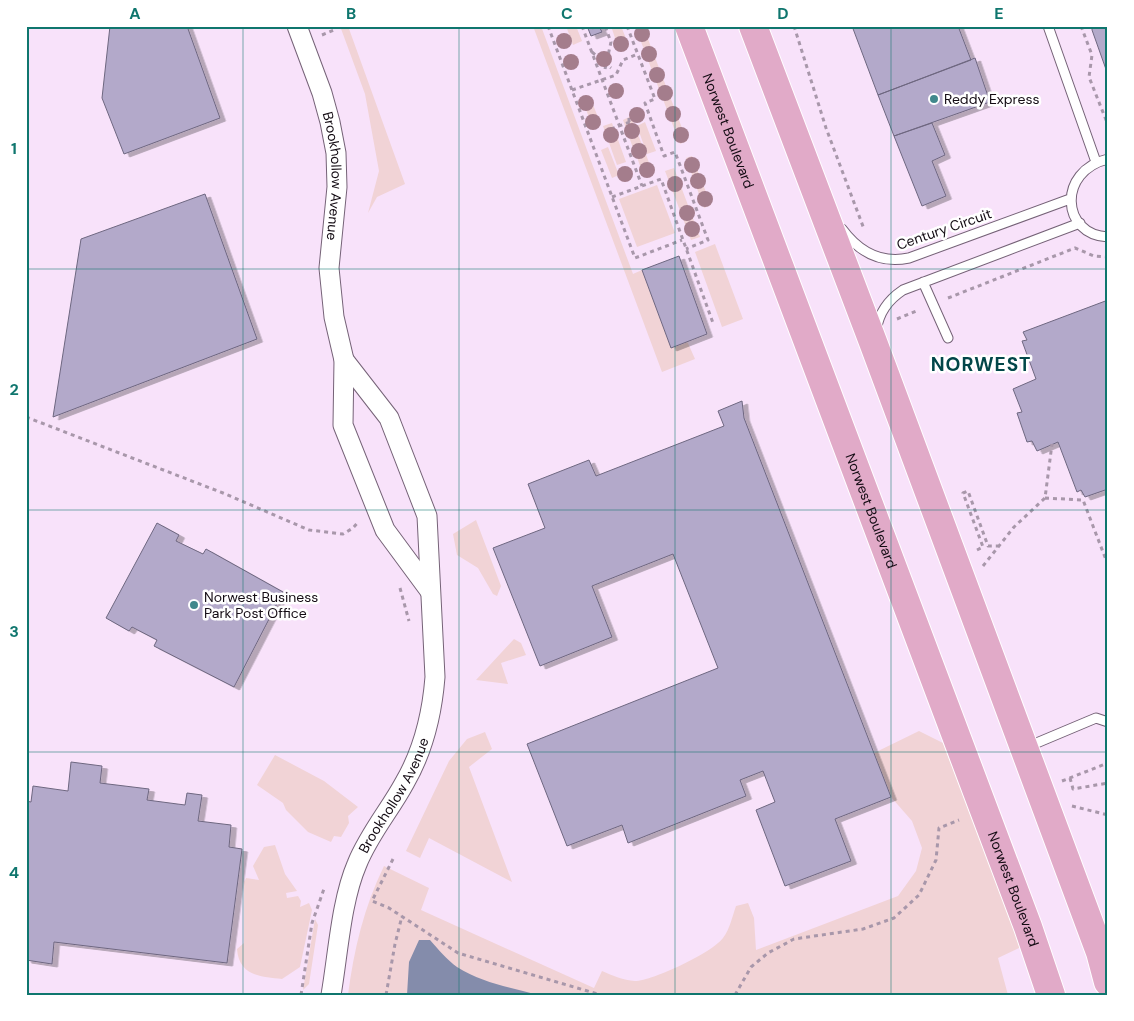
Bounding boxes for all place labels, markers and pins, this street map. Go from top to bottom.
place label: Reddy Express [944,90,1039,108]
marker: Reddy Express [928,93,940,105]
place label: Norwest Business Park Post Office [204,588,318,622]
marker: Norwest Business Park Post Office [188,599,200,611]

